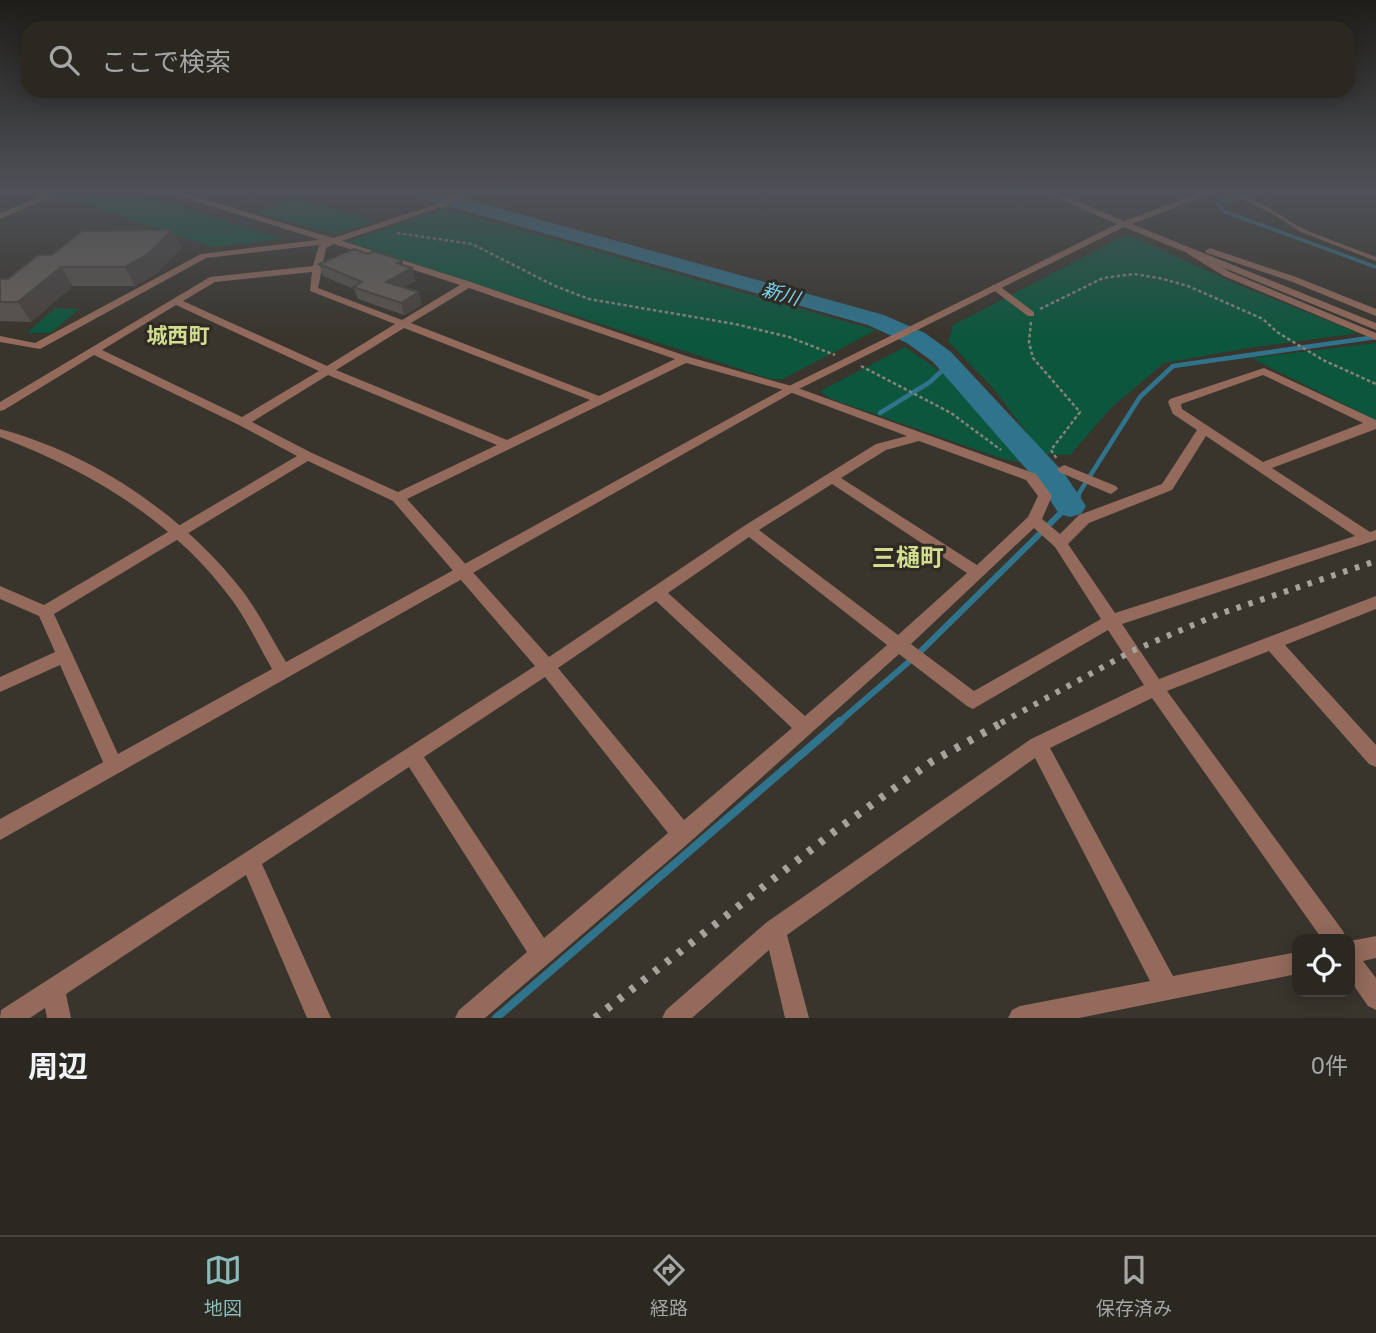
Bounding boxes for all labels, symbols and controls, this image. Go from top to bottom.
search box [21,21,1355,98]
icon: search [45,41,83,79]
text: ここで検索 [101,46,231,77]
water label: 新川 [760,277,804,310]
district label: 城西町 [147,322,210,348]
district label: 三樋町 [872,542,944,571]
map controls [1292,934,1355,997]
button: locate [1292,934,1355,997]
text: 周辺 [28,1048,88,1084]
text: 0件 [1311,1051,1348,1079]
tab: 地図 [204,1251,242,1320]
tab: 経路 [650,1251,688,1320]
tab: 保存済み [1096,1251,1172,1320]

